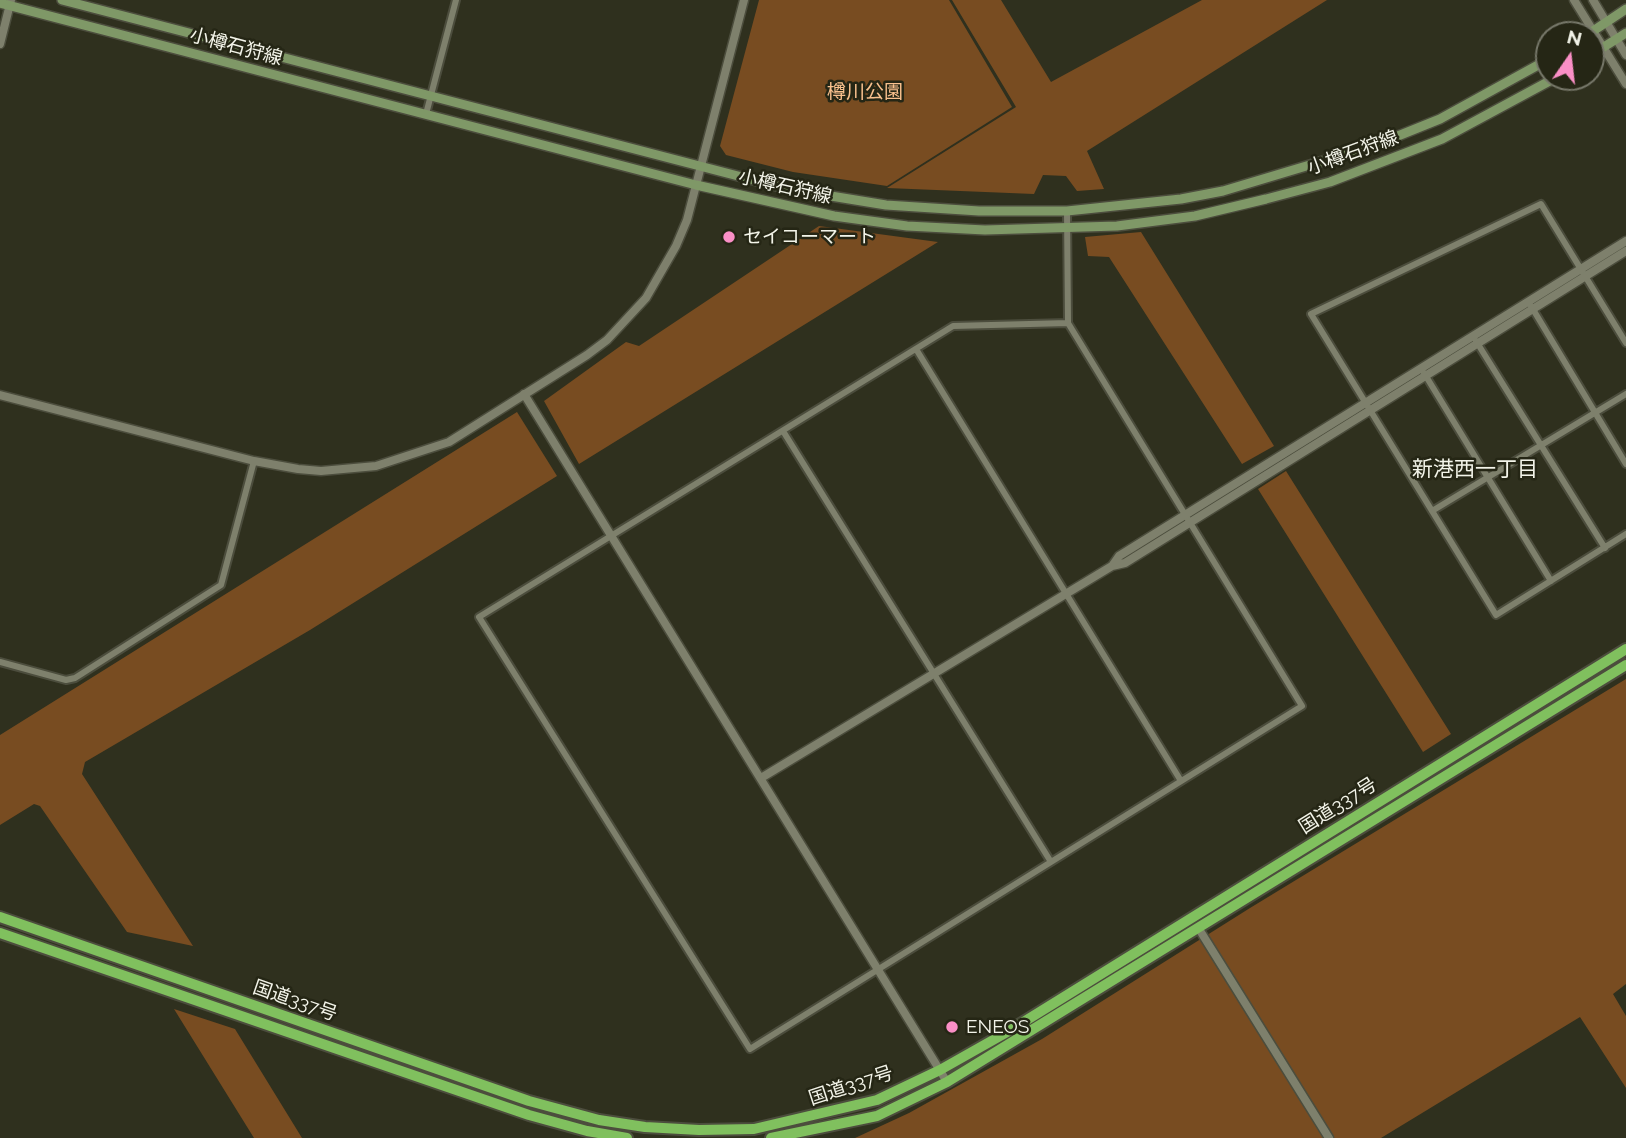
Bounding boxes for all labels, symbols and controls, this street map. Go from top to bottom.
north arrow [1535,21,1605,91]
street label: 小樽石狩線 [187,24,285,70]
text: N [1565,25,1584,50]
park label: 樽川公園 [827,81,903,103]
street label: 小樽石狩線 [1304,126,1402,180]
street label: 小樽石狩線 [736,165,834,209]
place label: セイコーマート [743,226,876,248]
marker: セイコーマート [721,229,737,245]
district label: 新港西一丁目 [1412,457,1538,483]
street label: 国道337号 [1295,773,1381,839]
street label: 国道337号 [250,976,340,1026]
place label: ENEOS [966,1016,1029,1038]
marker: ENEOS [944,1019,960,1035]
street label: 国道337号 [806,1062,896,1110]

